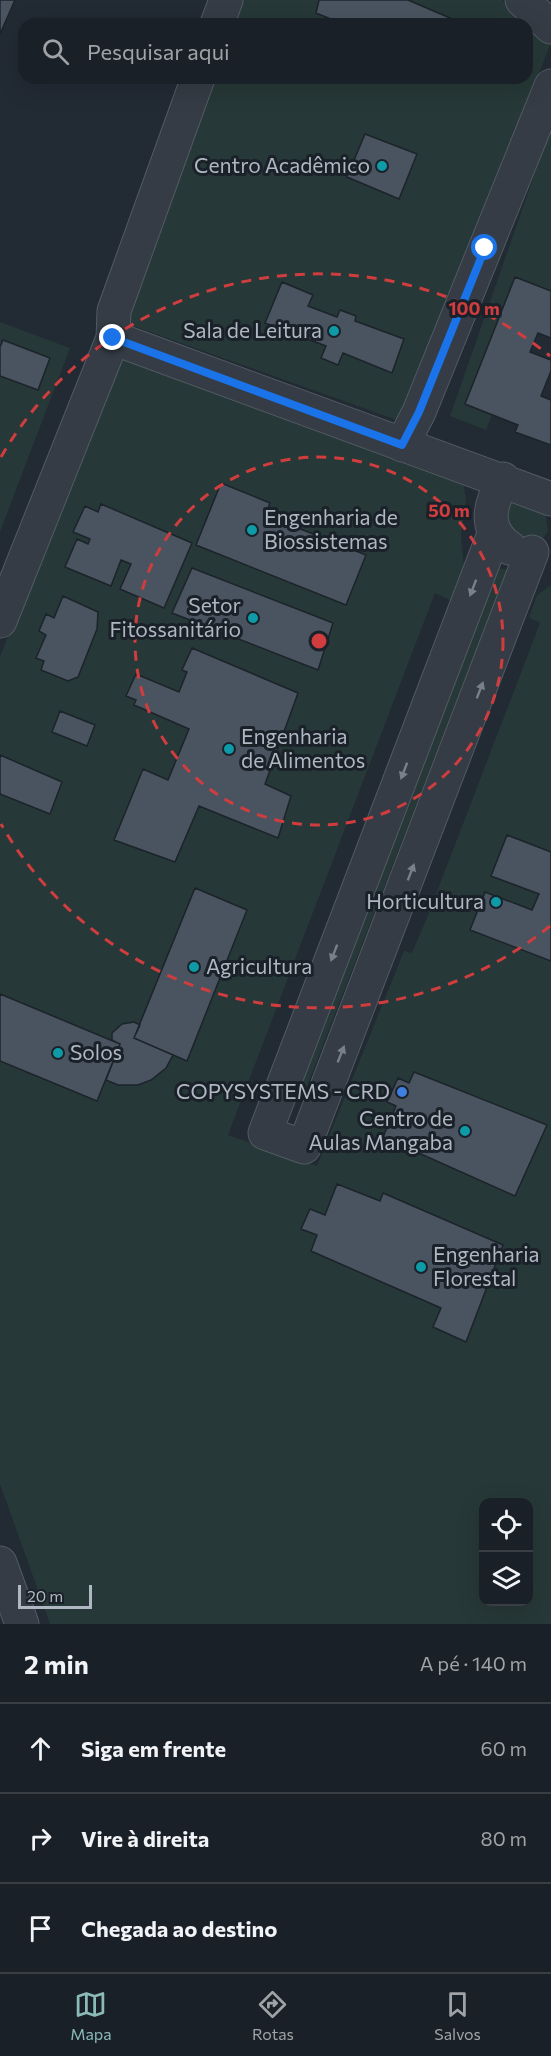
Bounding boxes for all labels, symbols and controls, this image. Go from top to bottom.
search box [18,18,533,84]
icon: search [39,35,72,68]
text: Pesquisar aqui [87,38,230,65]
place label: Centro Acadêmico [194,152,370,177]
marker: Centro Acadêmico [375,159,389,173]
route start [471,234,497,260]
text: 100 m [448,297,500,319]
place label: Sala de Leitura [183,317,322,342]
route end [99,324,125,350]
marker: Sala de Leitura [327,324,341,338]
text: 50 m [428,499,470,521]
place label: Engenharia de Biossistemas [264,504,398,553]
marker: Engenharia de Biossistemas [245,523,259,537]
one-way arrow [468,580,478,598]
place label: Setor Fitossanitário [109,592,241,641]
marker: Setor Fitossanitário [246,611,260,625]
centre of rings [309,631,329,651]
one-way arrow [476,680,486,698]
place label: Engenharia de Alimentos [241,723,365,772]
marker: Engenharia de Alimentos [222,742,236,756]
one-way arrow [398,762,408,780]
one-way arrow [407,863,416,881]
place label: Horticultura [366,888,484,913]
marker: Horticultura [489,895,503,909]
one-way arrow [329,944,338,962]
place label: Agricultura [206,953,312,978]
marker: Agricultura [187,960,201,974]
place label: Solos [70,1039,122,1064]
one-way arrow [337,1045,346,1063]
marker: Solos [51,1046,65,1060]
place label: COPYSYSTEMS - CRD [176,1078,390,1103]
marker: COPYSYSTEMS - CRD [395,1085,409,1099]
place label: Centro de Aulas Mangaba [309,1105,453,1154]
marker: Centro de Aulas Mangaba [458,1124,472,1138]
place label: Engenharia Florestal [433,1241,540,1290]
marker: Engenharia Florestal [414,1260,428,1274]
map controls [479,1498,533,1606]
button: locate [479,1498,533,1552]
button: layers [479,1552,533,1606]
scale bar [18,1582,92,1610]
text: 20 m [27,1586,63,1605]
text: 2 min [24,1648,89,1679]
text: A pé · 140 m [420,1651,527,1675]
icon: ahead [24,1732,57,1765]
text: Siga em frente [81,1735,226,1762]
text: 60 m [481,1736,527,1760]
icon: right [24,1822,57,1855]
text: Vire à direita [81,1825,209,1852]
text: 80 m [481,1826,527,1850]
icon: arrive [24,1912,57,1945]
text: Chegada ao destino [81,1915,277,1942]
tab: Mapa [70,1988,112,2043]
tab: Rotas [252,1988,294,2043]
tab: Salvos [434,1988,481,2043]

